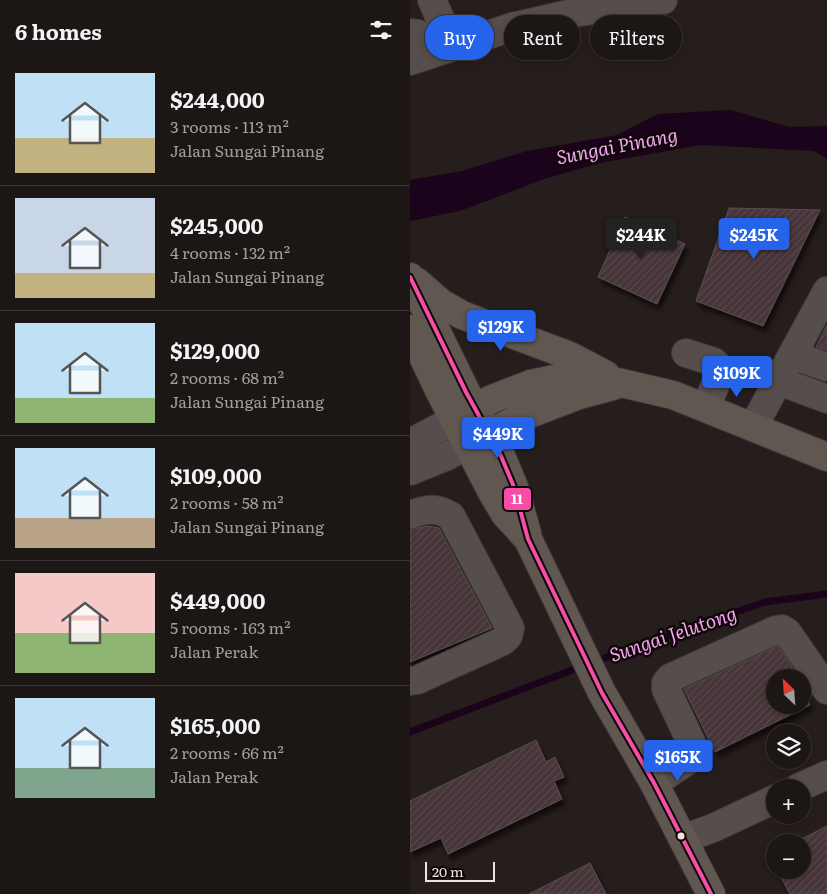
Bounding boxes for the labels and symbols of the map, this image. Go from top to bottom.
water label: Sungai Pinang [554,120,680,171]
pin: $244K [606,218,676,260]
pin: $245K [719,218,789,260]
pin: $129K [466,310,536,352]
pin: $109K [702,356,772,398]
pin: $449K [463,416,533,459]
line badge: 11 [503,487,532,511]
text: 11 [511,488,523,508]
water label: Sungai Jelutong [605,598,740,668]
north arrow [766,669,811,714]
pin: $165K [643,740,713,782]
unlabelled marker [676,831,686,841]
scale bar [425,859,495,882]

